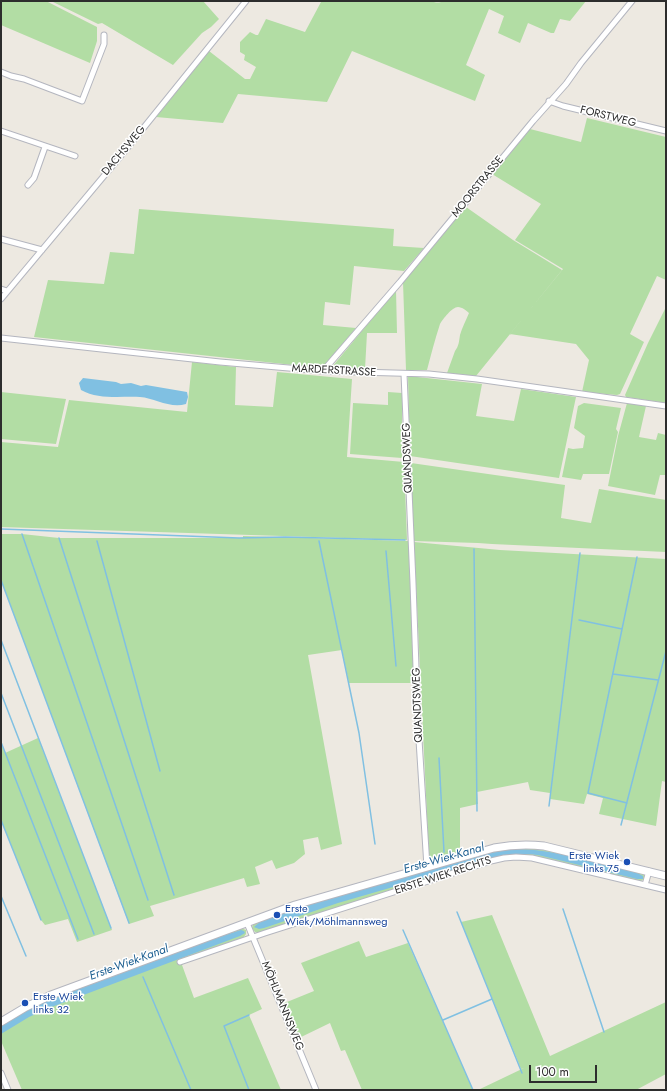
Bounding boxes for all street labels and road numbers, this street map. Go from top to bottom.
street label: FORSTWEG [579,104,637,130]
street label: DACHSWEG [99,123,149,179]
street label: MOORSTRASSE [449,154,507,220]
street label: MARDERSTRASSE [291,362,377,380]
street label: QUANDSWEG [400,423,416,493]
street label: QUANDTSWEG [410,667,426,743]
street label: ERSTE WIEK RECHTS [393,854,493,898]
street label: MÖHLMANNSWEG [258,959,306,1053]

